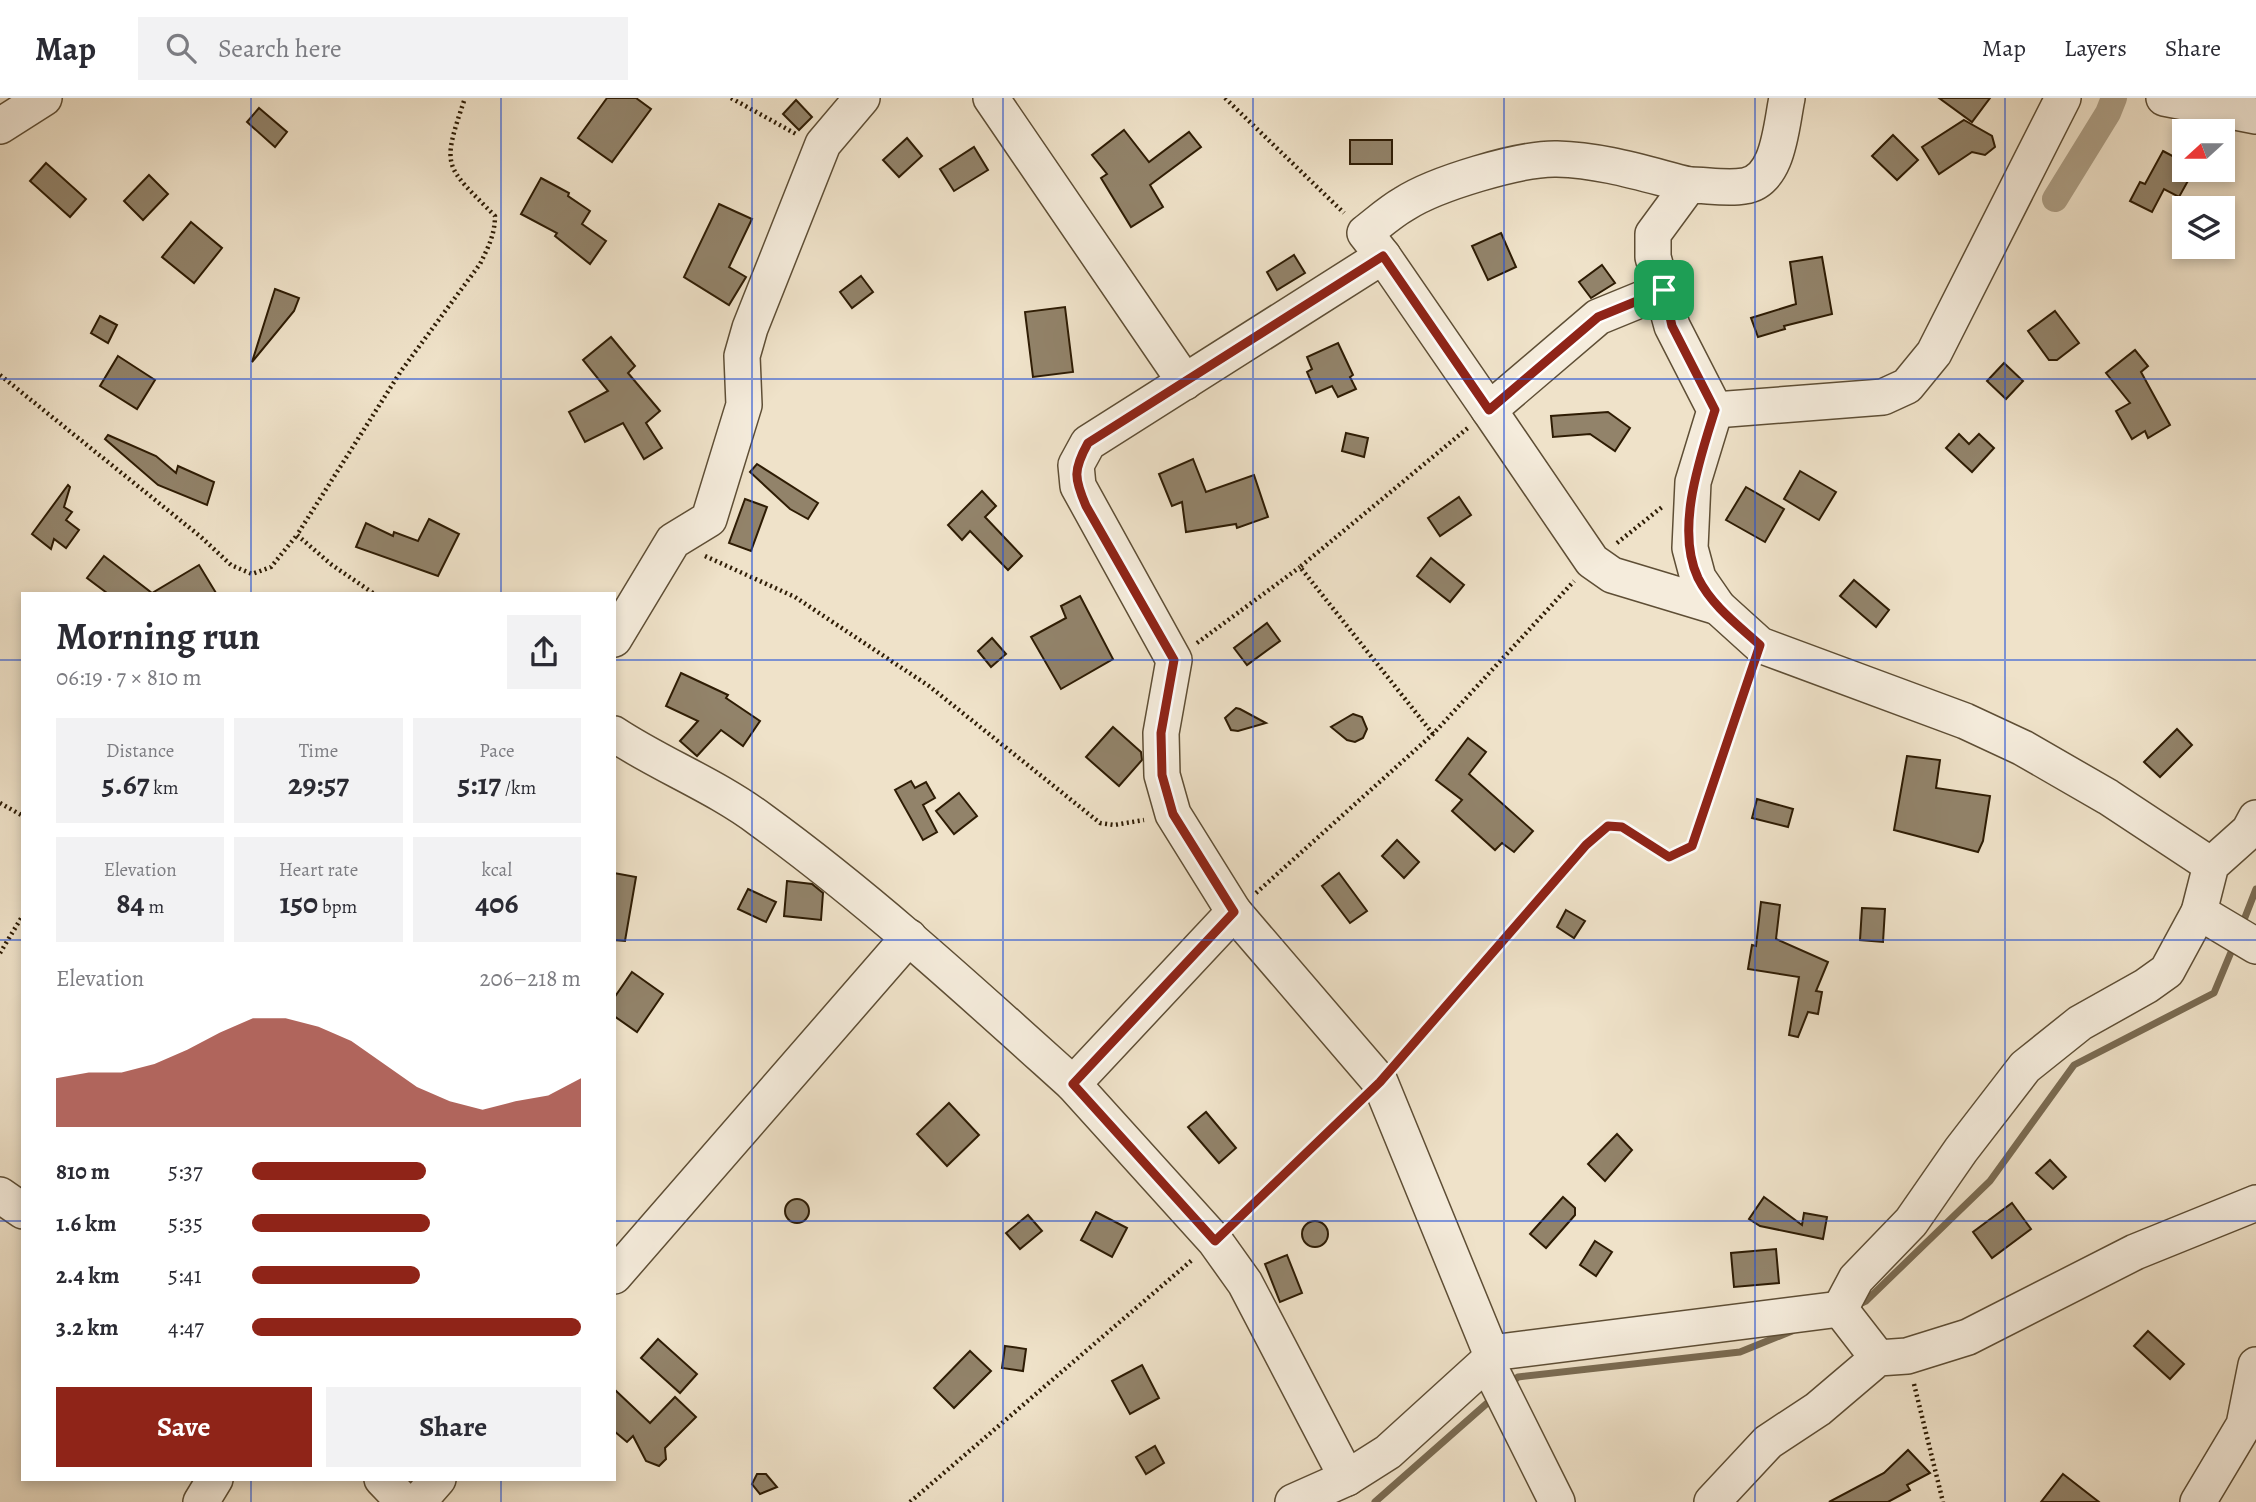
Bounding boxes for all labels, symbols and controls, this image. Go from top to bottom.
search box [138,17,628,80]
text: Map [35,26,96,71]
icon: search [162,29,200,67]
text: Search here [218,31,342,66]
text: Map [1982,32,2026,64]
text: Layers [2064,32,2127,64]
text: Share [2165,32,2221,64]
north arrow [2172,119,2235,182]
map controls [2172,119,2235,259]
button: layers [2172,196,2235,259]
pin [1634,260,1694,320]
icon: arrive [1645,271,1683,309]
text: Morning run [56,610,260,662]
button: share [507,615,581,689]
text: 06:19 · 7 × 810 m [56,662,202,693]
text: Distance [106,738,174,764]
text: Time [299,738,338,764]
text: Pace [479,738,514,764]
text: 5.67 [102,764,150,804]
text: 29:57 [288,764,349,804]
text: 5:17 [457,764,501,804]
text: km [150,775,179,801]
text: /km [501,775,536,801]
text: Elevation [104,857,177,883]
text: Heart rate [279,857,358,883]
text: kcal [482,857,512,883]
text: 84 [116,883,145,923]
text: 150 [280,883,318,923]
text: 406 [475,883,518,923]
text: m [145,894,164,920]
text: bpm [318,894,357,920]
text: Elevation [56,963,144,994]
text: 206–218 m [480,963,581,994]
text: 810 m [56,1156,110,1187]
text: 5:37 [168,1156,203,1187]
text: 1.6 km [56,1208,116,1239]
text: 5:35 [168,1208,203,1239]
text: 2.4 km [56,1260,119,1291]
text: 5:41 [168,1260,202,1291]
text: 3.2 km [56,1312,119,1343]
text: 4:47 [168,1312,204,1343]
button: Save [56,1387,312,1467]
button: Share [326,1387,581,1467]

